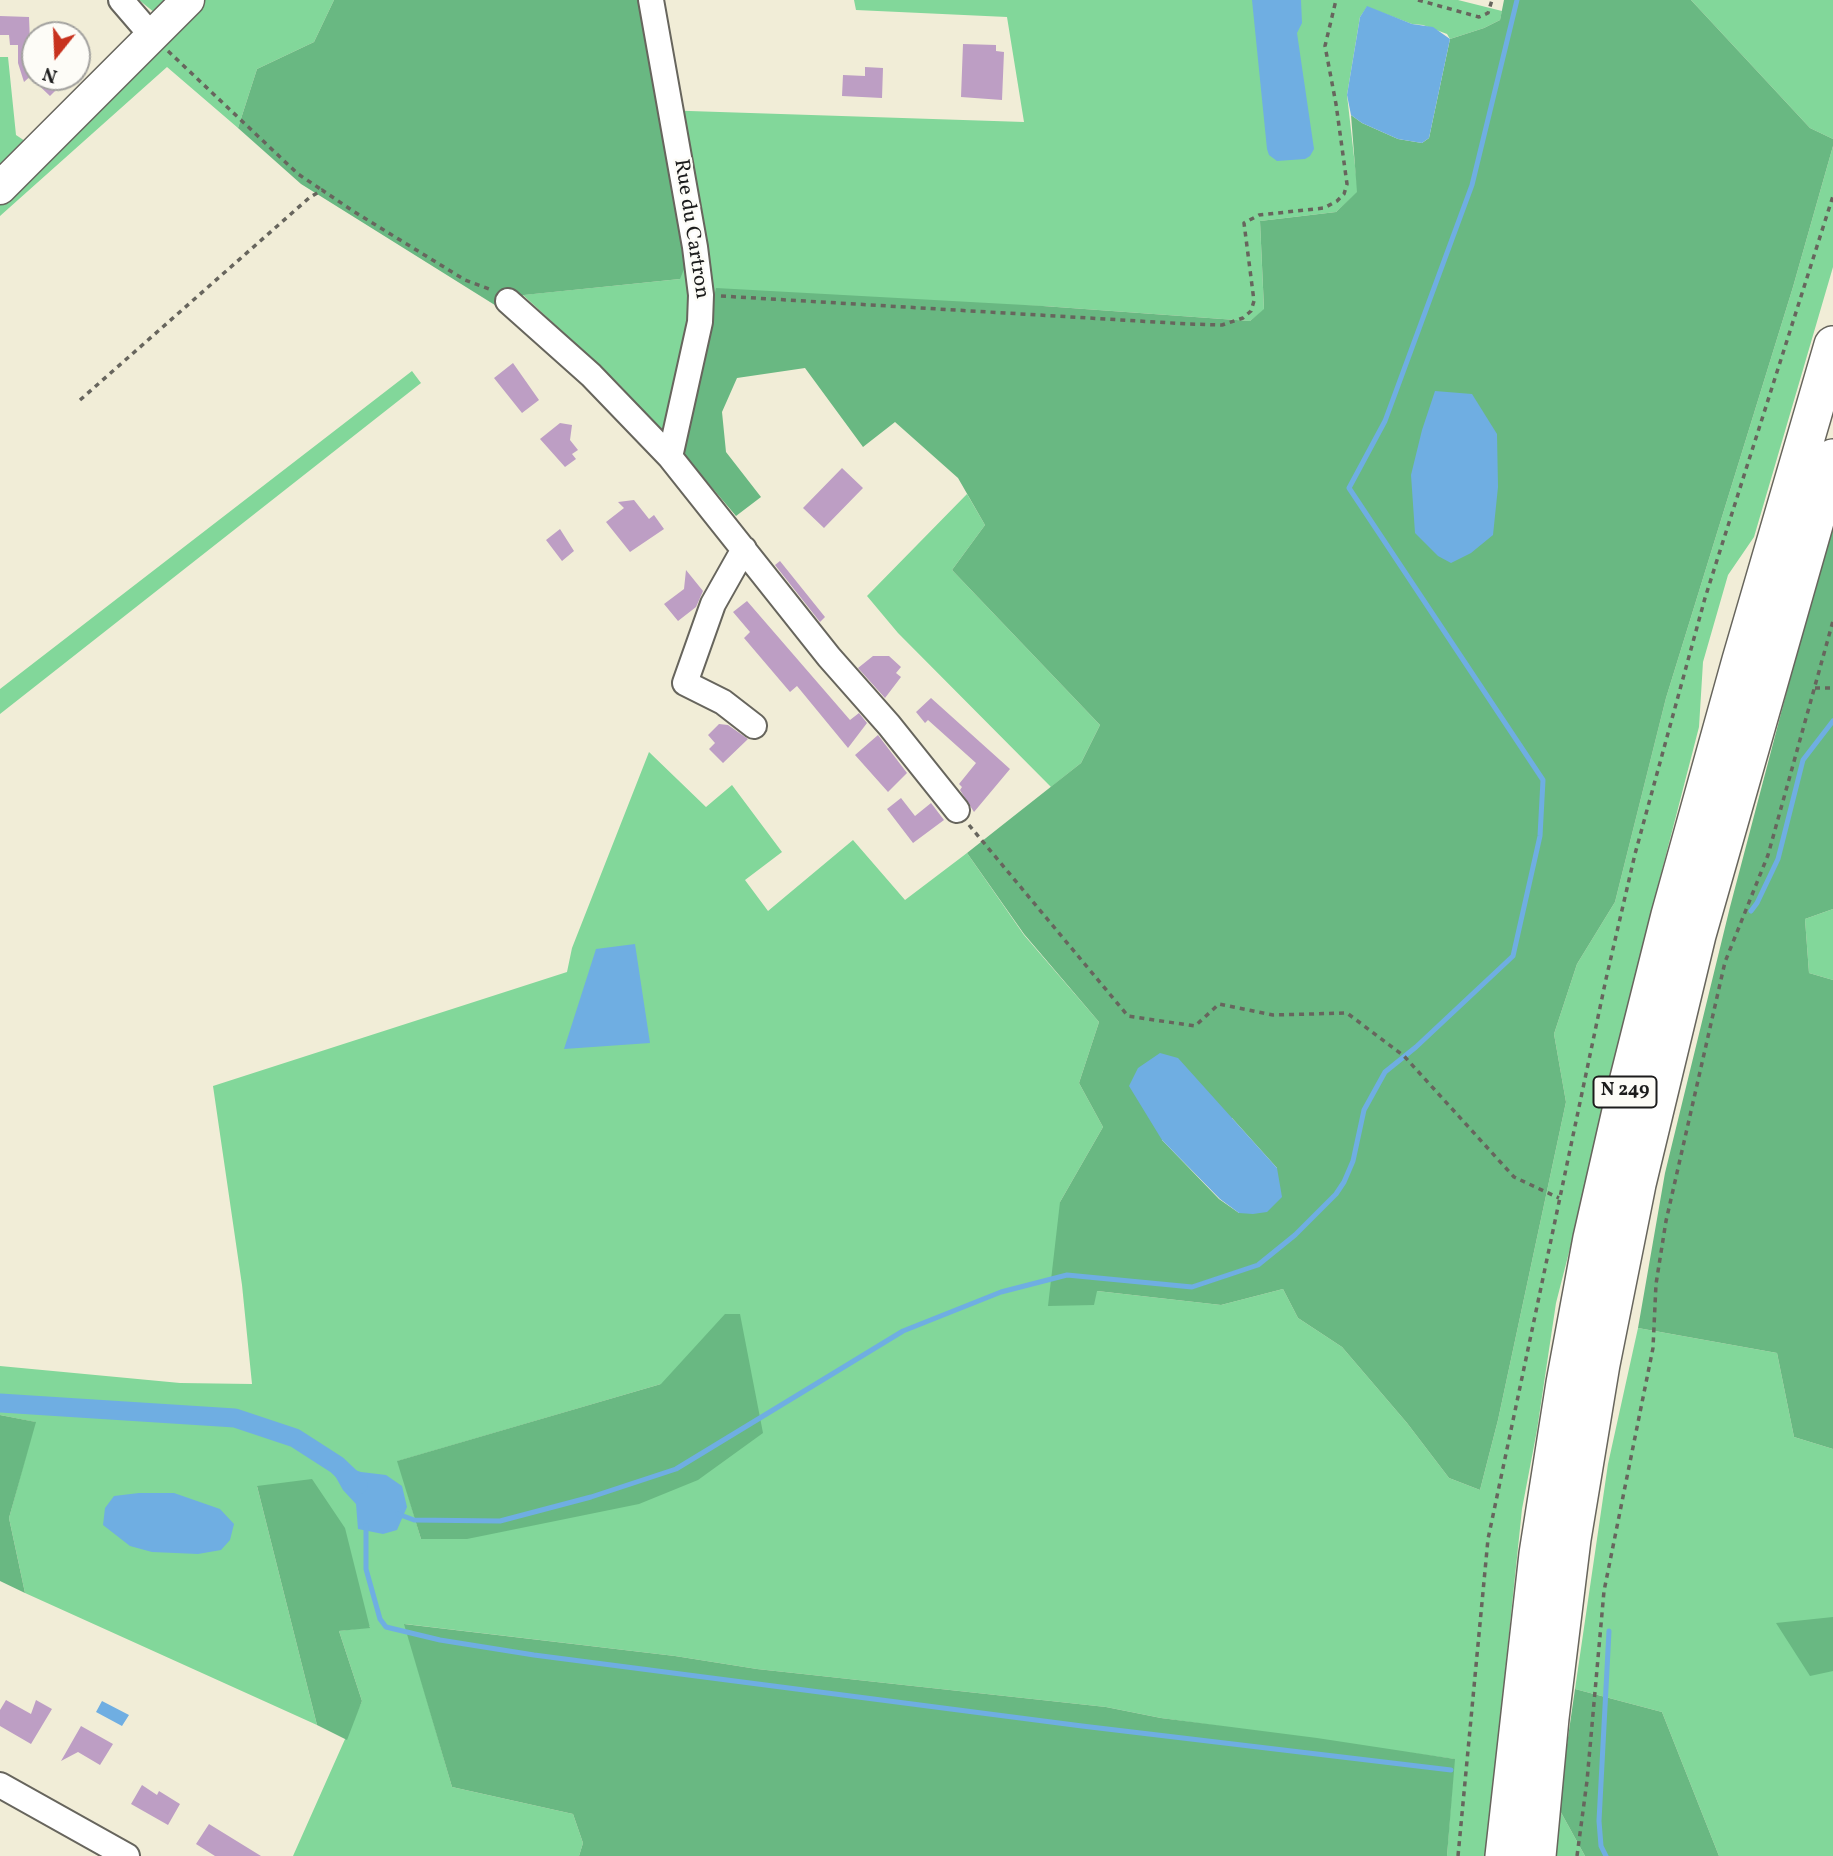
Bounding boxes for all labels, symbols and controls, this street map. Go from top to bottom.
north arrow [21,21,91,91]
text: N [40,60,61,89]
street label: Rue du Cartron [667,157,713,301]
road number: N 249 [1594,1076,1656,1108]

